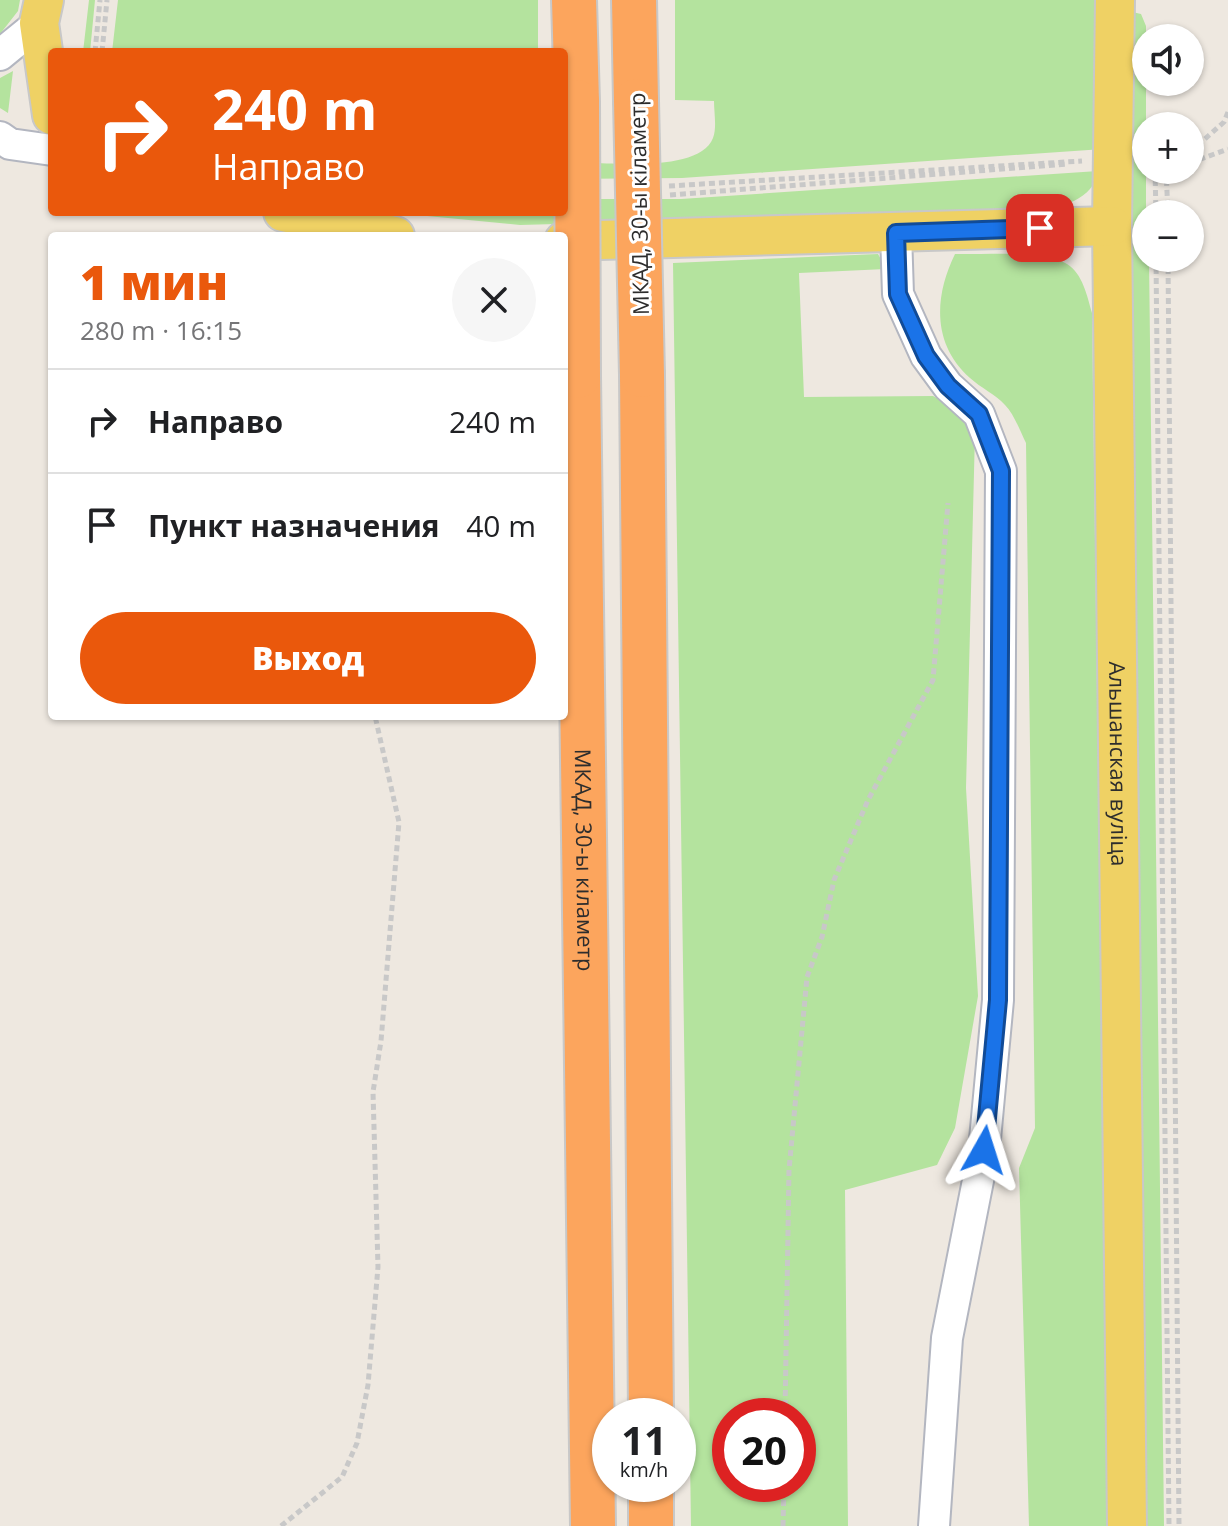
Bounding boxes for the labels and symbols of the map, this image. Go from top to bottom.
street label: МКАД, 30-ы кіламетр [621,93,655,315]
pin [1006,194,1074,262]
street label: Альшанская вуліца [1103,661,1135,867]
street label: МКАД, 30-ы кіламетр [569,748,602,971]
position arrow [942,1108,1026,1192]
speed limit sign: 20 [712,1398,816,1502]

